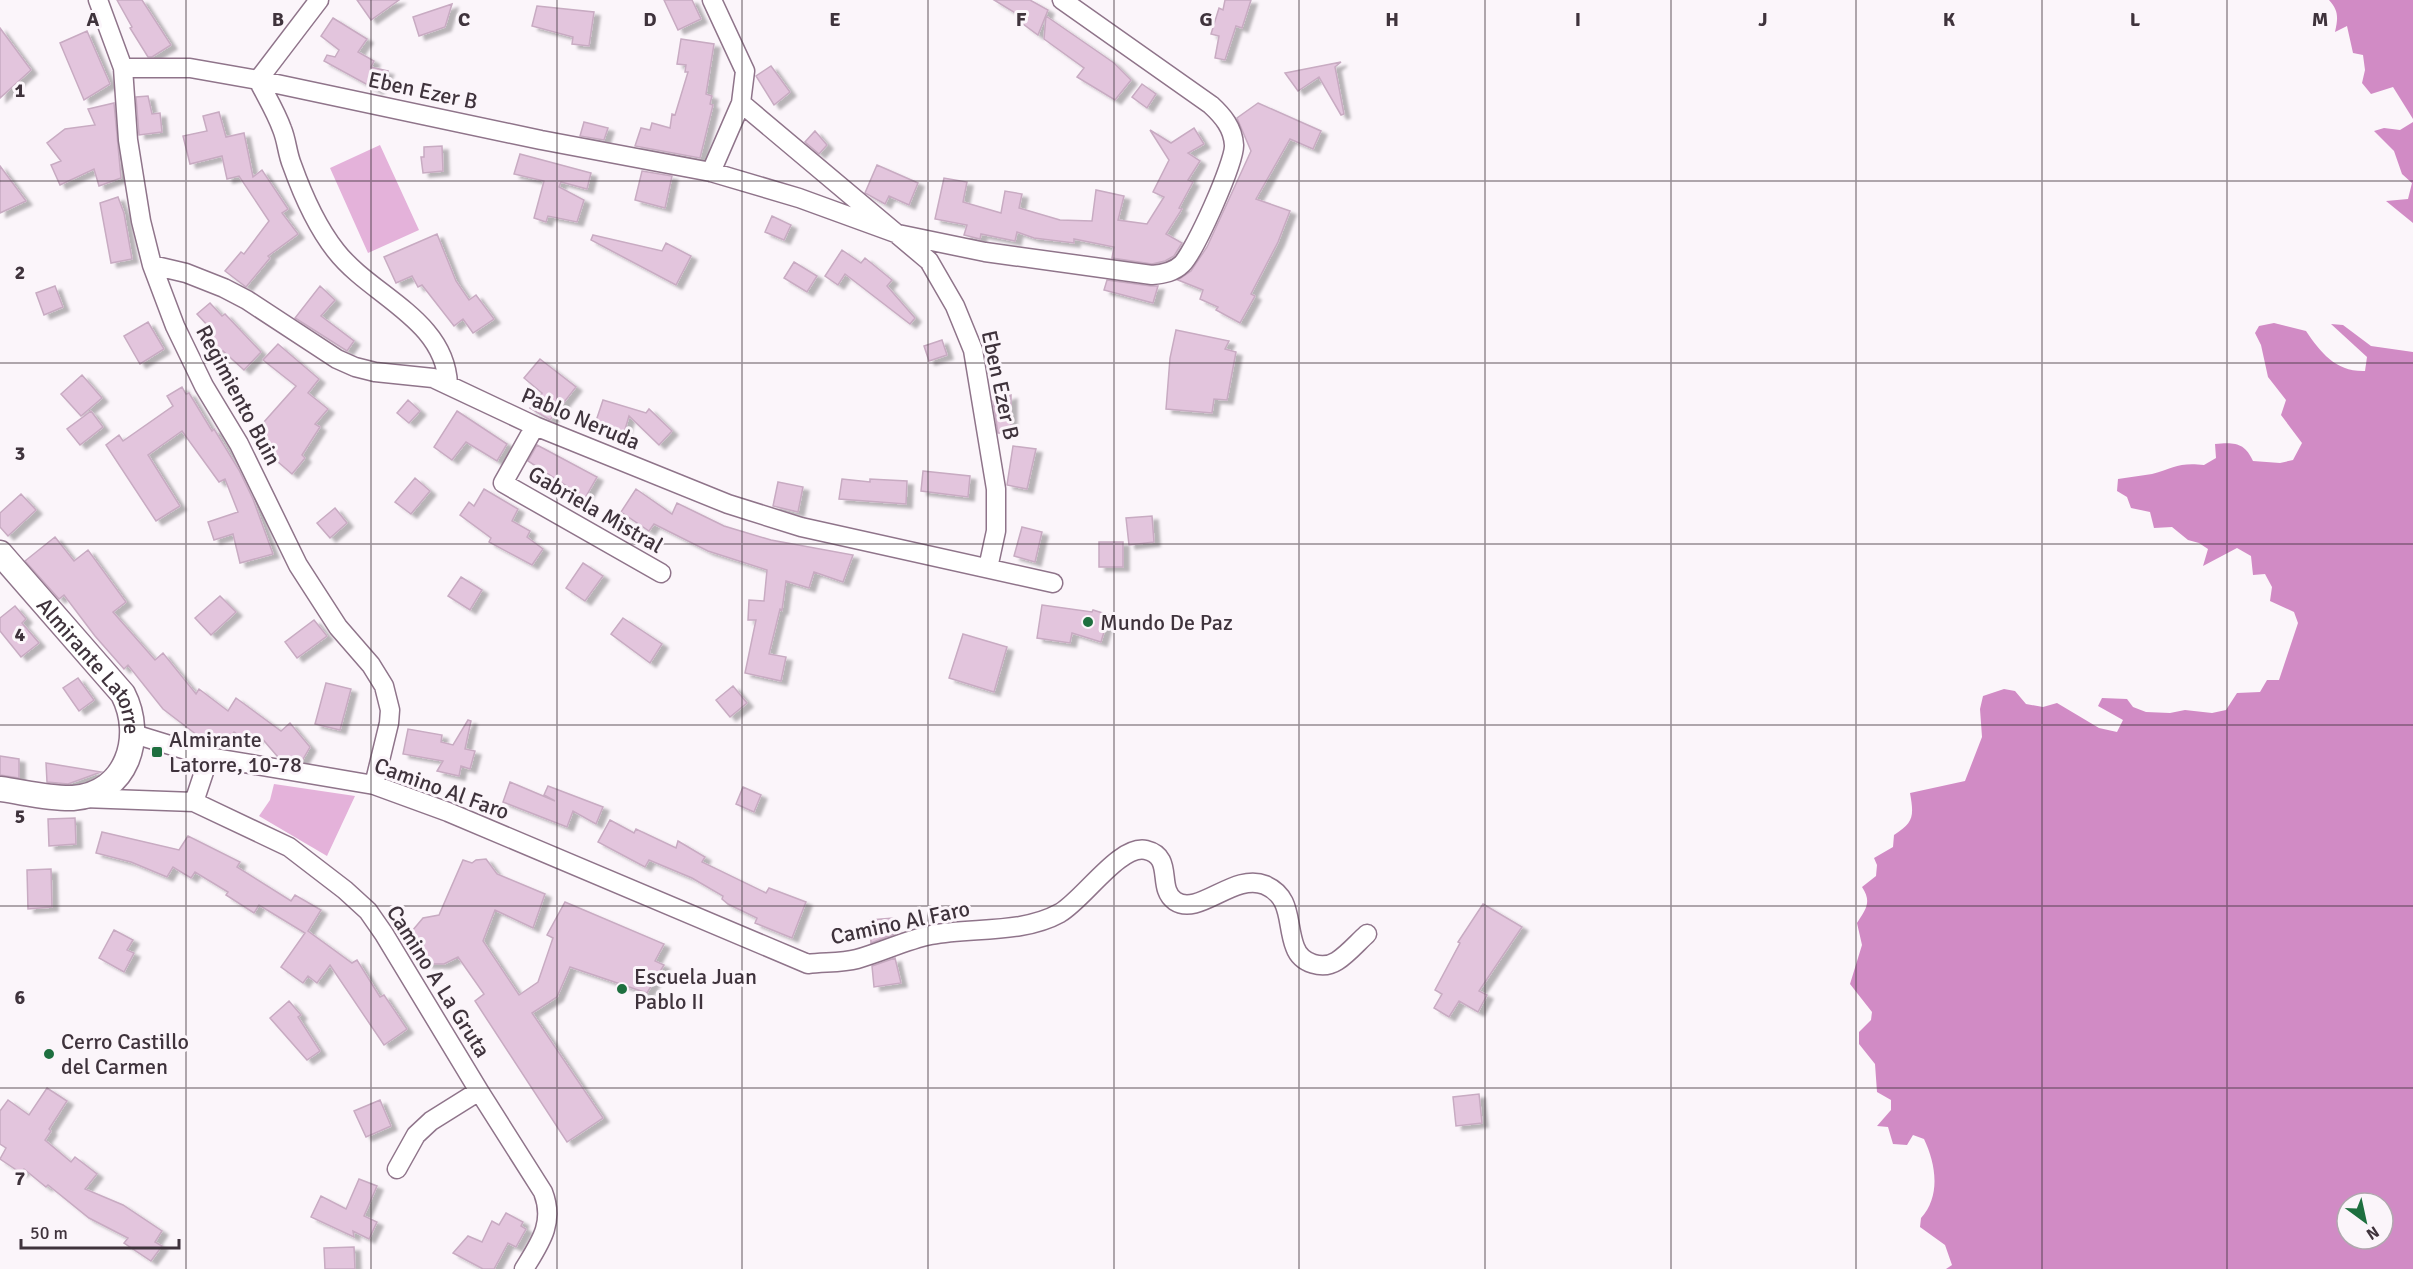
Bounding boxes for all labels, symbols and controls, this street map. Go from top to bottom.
text: A [87,7,100,32]
text: B [272,7,284,32]
text: C [458,7,470,32]
text: D [643,7,657,32]
text: E [829,7,841,32]
text: F [1016,7,1027,32]
text: G [1199,7,1213,32]
text: H [1385,7,1399,32]
text: I [1575,7,1581,32]
text: J [1758,7,1768,32]
text: K [1943,7,1956,32]
text: L [2130,7,2141,32]
text: M [2312,7,2328,32]
street label: Eben Ezer B [366,66,480,115]
text: 1 [15,78,26,103]
text: 2 [15,260,25,285]
street label: Regimiento Buin [190,320,287,470]
street label: Eben Ezer B [976,328,1025,442]
street label: Pablo Neruda [517,381,644,456]
text: 3 [15,441,25,466]
street label: Gabriela Mistral [523,460,668,559]
street label: Almirante Latorre [31,592,145,735]
place label: Mundo De Paz [1100,609,1233,636]
marker: Mundo De Paz [1081,615,1095,629]
text: 4 [15,622,26,647]
place label: Almirante Latorre, 10-78 [169,726,302,778]
marker: Almirante Latorre, 10-78 [150,745,164,759]
street label: Camino Al Faro [371,752,513,825]
text: 5 [15,804,25,829]
street label: Camino Al Faro [828,895,972,950]
street label: Camino A La Gruta [381,900,496,1063]
place label: Escuela Juan Pablo II [634,963,757,1015]
marker: Escuela Juan Pablo II [615,982,629,996]
text: 6 [15,985,26,1010]
place label: Cerro Castillo del Carmen [61,1028,189,1080]
marker: Cerro Castillo del Carmen [42,1047,56,1061]
text: 7 [15,1166,26,1191]
north arrow [2335,1191,2395,1251]
scale bar [21,1212,178,1250]
text: N [2363,1221,2383,1244]
text: 50 m [30,1222,68,1244]

